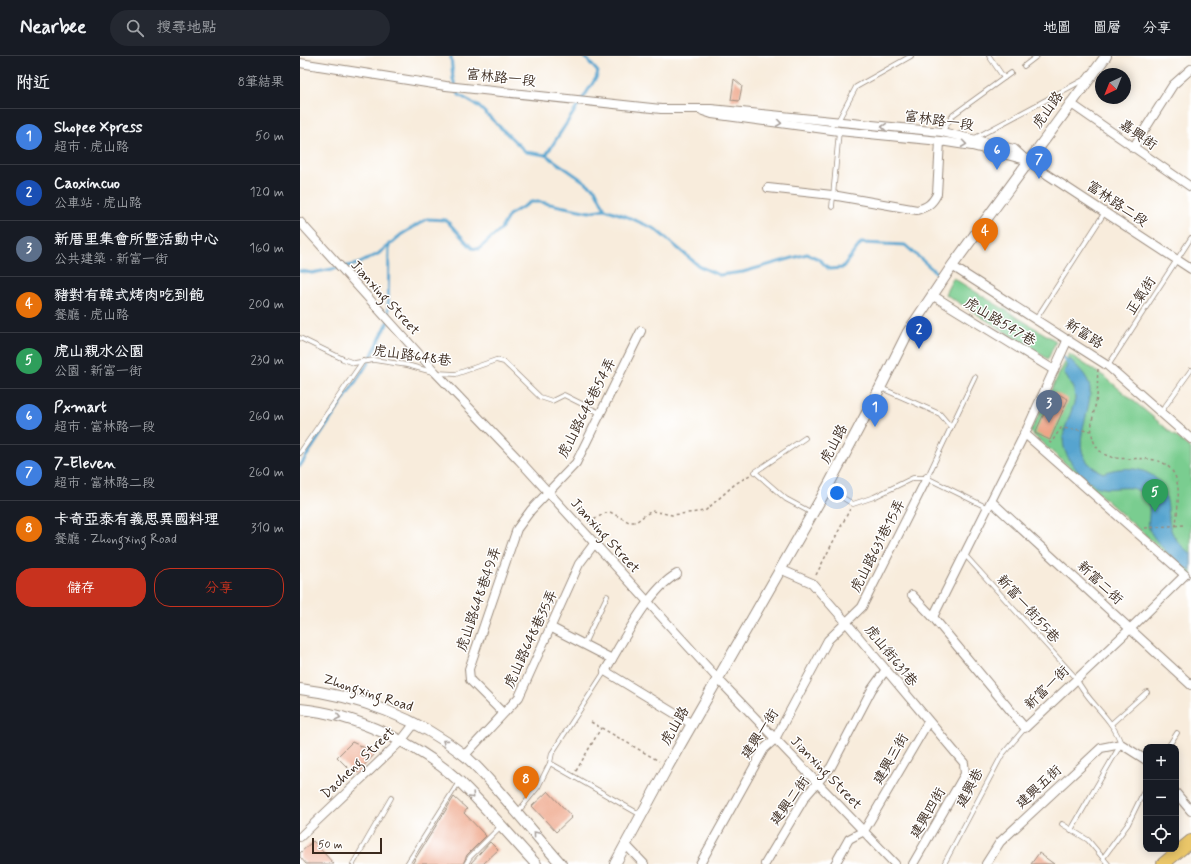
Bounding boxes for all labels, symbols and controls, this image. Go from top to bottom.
search box [110,10,390,46]
text: Nearbee [20,15,86,40]
icon: search [124,17,146,39]
text: 搜尋地點 [156,18,216,38]
text: 地圖 [1043,19,1071,37]
text: 圖層 [1093,19,1121,37]
text: 分享 [1143,19,1171,37]
street label: 富林路一段 [465,65,537,91]
north arrow [1095,68,1131,104]
text: 附近 [16,72,50,94]
text: 8筆結果 [238,74,284,91]
street label: 虎山路 [1028,88,1068,132]
street label: 富林路一段 [903,107,975,135]
street label: 嘉興街 [1116,116,1160,154]
text: Shopee Xpress [54,118,143,138]
one-way arrow [776,118,782,127]
one-way arrow [881,122,887,131]
text: 1 [26,128,32,145]
text: 50 m [255,128,284,145]
pin: 6 [984,137,1010,170]
text: 超市 · 虎山路 [54,139,129,156]
one-way arrow [961,139,967,148]
pin: 7 [1026,146,1052,179]
text: Caoxincuo [54,174,120,194]
street label: 富林路二段 [1083,177,1151,231]
text: 2 [26,184,32,201]
text: 120 m [250,184,284,201]
text: 公車站 · 虎山路 [54,195,142,212]
pin: 4 [972,218,998,251]
text: 新厝里集會所暨活動中心 [54,230,219,250]
text: 3 [26,240,32,257]
text: 160 m [249,240,284,257]
text: 公共建築 · 新富一街 [54,251,168,268]
street label: Jianxing Street [345,257,424,341]
street label: 正氣街 [1122,273,1160,319]
text: 豬對有韓式烤肉吃到飽 [54,286,204,306]
street label: 虎山路547巷 [961,293,1040,351]
text: 4 [25,296,33,313]
text: 200 m [249,296,284,313]
text: 餐廳 · 虎山路 [54,307,129,324]
street label: 新富路 [1061,315,1107,353]
pin: 2 [906,316,932,349]
text: 虎山親水公園 [54,342,144,362]
street label: 虎山路648巷 [372,342,453,371]
text: 5 [25,352,33,369]
text: 230 m [250,352,284,369]
street label: 虎山路648巷54弄 [554,355,620,461]
text: 公園 · 新富一街 [54,363,142,380]
pin: 3 [1036,390,1062,423]
pin: 1 [862,394,888,427]
text: Pxmart [54,398,107,418]
text: 6 [26,408,32,425]
text: 260 m [249,408,284,425]
text: 超市 · 富林路一段 [54,419,155,436]
street label: 虎山路 [816,421,852,467]
text: 7-Eleven [54,454,116,474]
text: 7 [25,464,33,481]
text: 260 m [249,464,284,481]
text: 超市 · 富林路二段 [54,475,155,492]
pin: 5 [1142,479,1168,512]
your location [827,483,847,503]
street label: Jianxing Street [565,495,644,579]
street label: 虎山路631巷15弄 [847,496,909,596]
text: 卡奇亞泰有義思異國料理 [54,510,219,530]
text: 8 [25,520,33,537]
text: 310 m [251,520,284,537]
text: 餐廳 · Zhongxing Road [54,531,177,548]
street label: 虎山路648巷49弄 [453,544,505,654]
street label: 新富二街 [1073,557,1127,609]
button: 儲存 [16,568,146,607]
button: 分享 [154,568,284,607]
street label: 新富一街55巷 [993,571,1064,648]
street label: 虎山路648巷35弄 [500,587,562,691]
street label: 虎山街631巷 [861,621,922,691]
street label: 新富一街 [1021,662,1073,714]
street label: Zhongxing Road [320,670,415,718]
street label: 虎山路 [657,703,693,749]
street label: 建興一街 [737,706,783,762]
one-way arrow [335,713,341,721]
street label: Dacheng Street [317,723,400,804]
street label: 建興三街 [869,730,913,788]
street label: Jianxing Street [785,733,866,815]
one-way arrow [442,739,449,747]
map controls [1143,744,1179,852]
button: + [1143,744,1179,780]
street label: 建興五街 [1012,761,1066,813]
street label: 建興巷 [952,764,988,811]
pin: 8 [513,766,539,799]
street label: 建興二街 [766,773,814,829]
button: − [1143,780,1179,816]
street label: 建興四街 [906,784,950,842]
one-way arrow [468,791,475,799]
button: locate [1143,816,1179,852]
one-way arrow [533,832,540,839]
scale bar [312,836,382,855]
text: 50 m [318,838,343,852]

